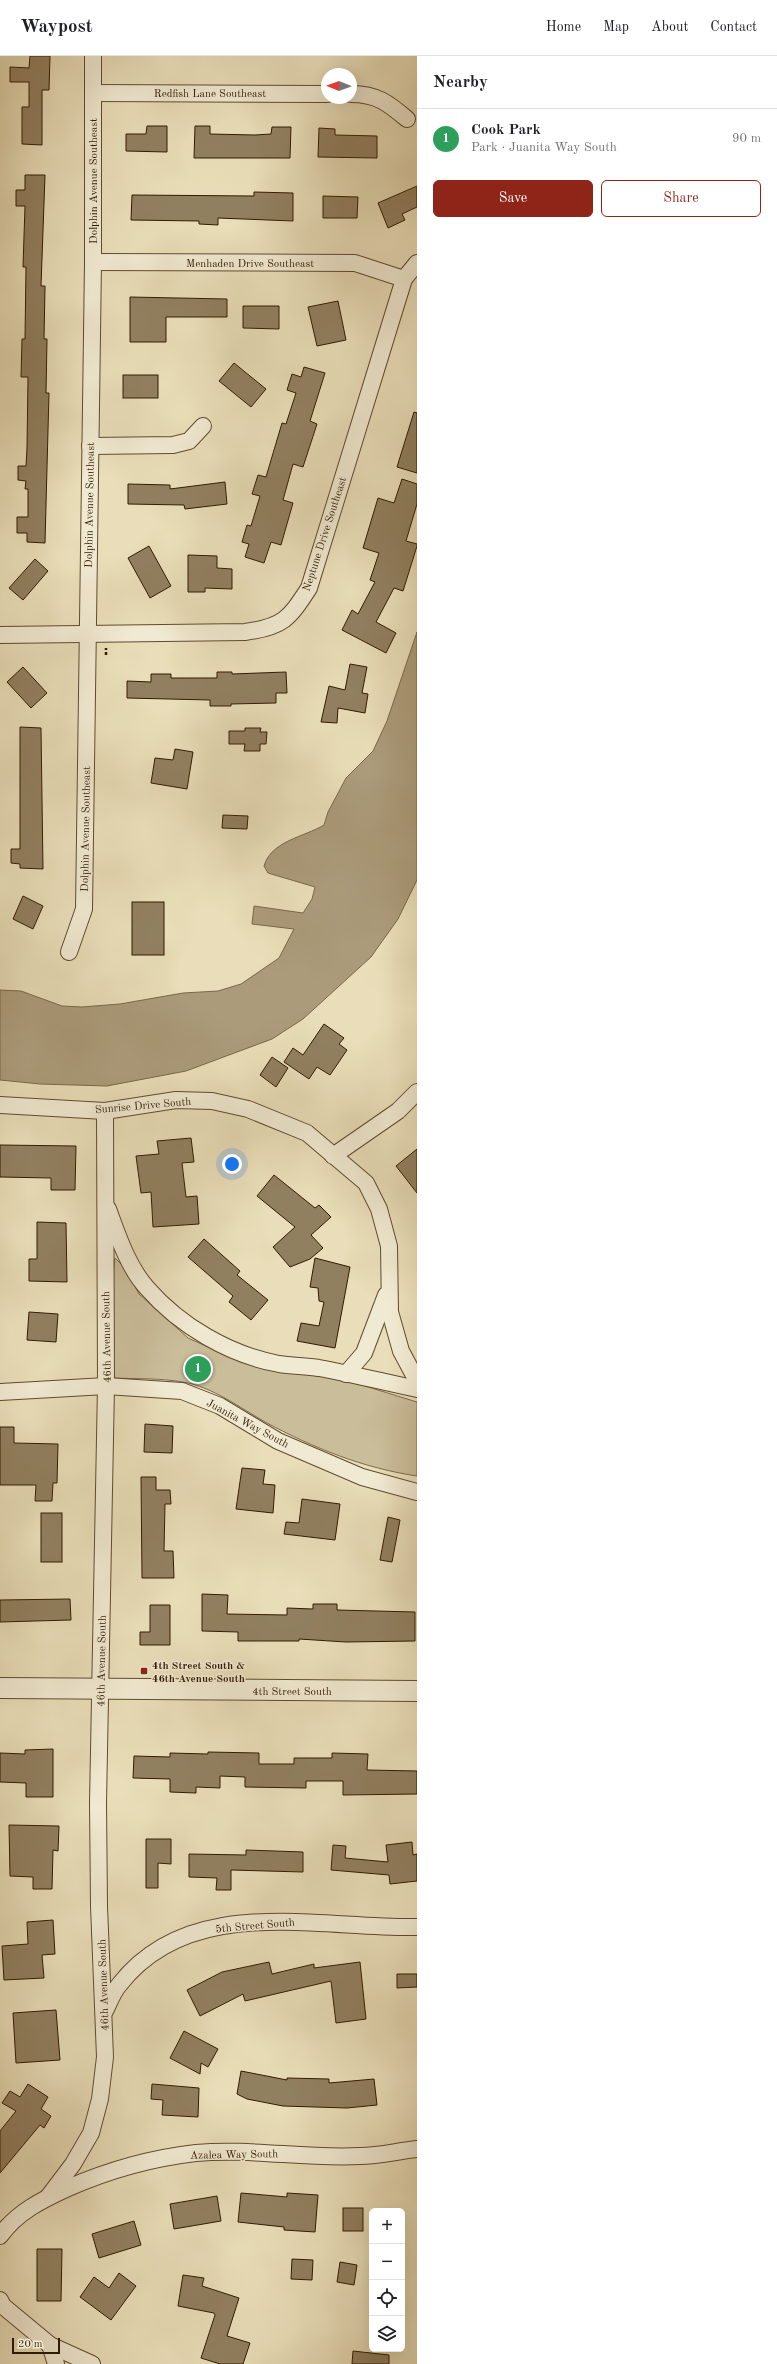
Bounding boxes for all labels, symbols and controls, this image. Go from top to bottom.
text: Waypost [20,18,93,37]
text: Home [546,20,581,34]
text: Map [603,20,629,34]
text: About [651,20,688,34]
text: Contact [710,20,757,34]
north arrow [321,68,357,104]
text: Nearby [433,74,488,91]
street label: Redfish Lane Southeast [154,89,266,100]
street label: Dolphin Avenue Southeast [89,118,100,244]
text: Cook Park [471,123,541,138]
text: 1 [442,132,450,145]
text: 90 m [732,132,761,145]
text: Park · Juanita Way South [471,141,617,154]
button: Save [433,180,593,217]
button: Share [601,180,761,217]
street label: Menhaden Drive Southeast [186,259,314,270]
street label: Dolphin Avenue Southeast [84,442,97,568]
street label: Neptune Drive Southeast [302,476,349,593]
street label: Dolphin Avenue Southeast [80,766,93,892]
street label: Sunrise Drive South [95,1097,192,1116]
your location [222,1154,242,1174]
street label: 46th Avenue South [101,1291,114,1383]
pin: 1 [185,1354,211,1384]
street label: Juanita Way South [204,1398,290,1451]
street label: 46th Avenue South [96,1615,109,1707]
place label: 4th Street South & 46th Avenue South [152,1661,245,1685]
marker: 4th Street South & 46th Avenue South [139,1666,149,1676]
street label: 4th Street South [252,1687,332,1698]
street label: 5th Street South [215,1918,295,1935]
street label: 46th Avenue South [97,1939,112,2031]
street label: Azalea Way South [190,2149,278,2162]
map controls [369,2208,405,2352]
button: + [369,2208,405,2244]
button: − [369,2244,405,2280]
button: locate [369,2280,405,2316]
button: layers [369,2316,405,2352]
scale bar [12,2336,60,2355]
text: 20 m [18,2339,43,2350]

